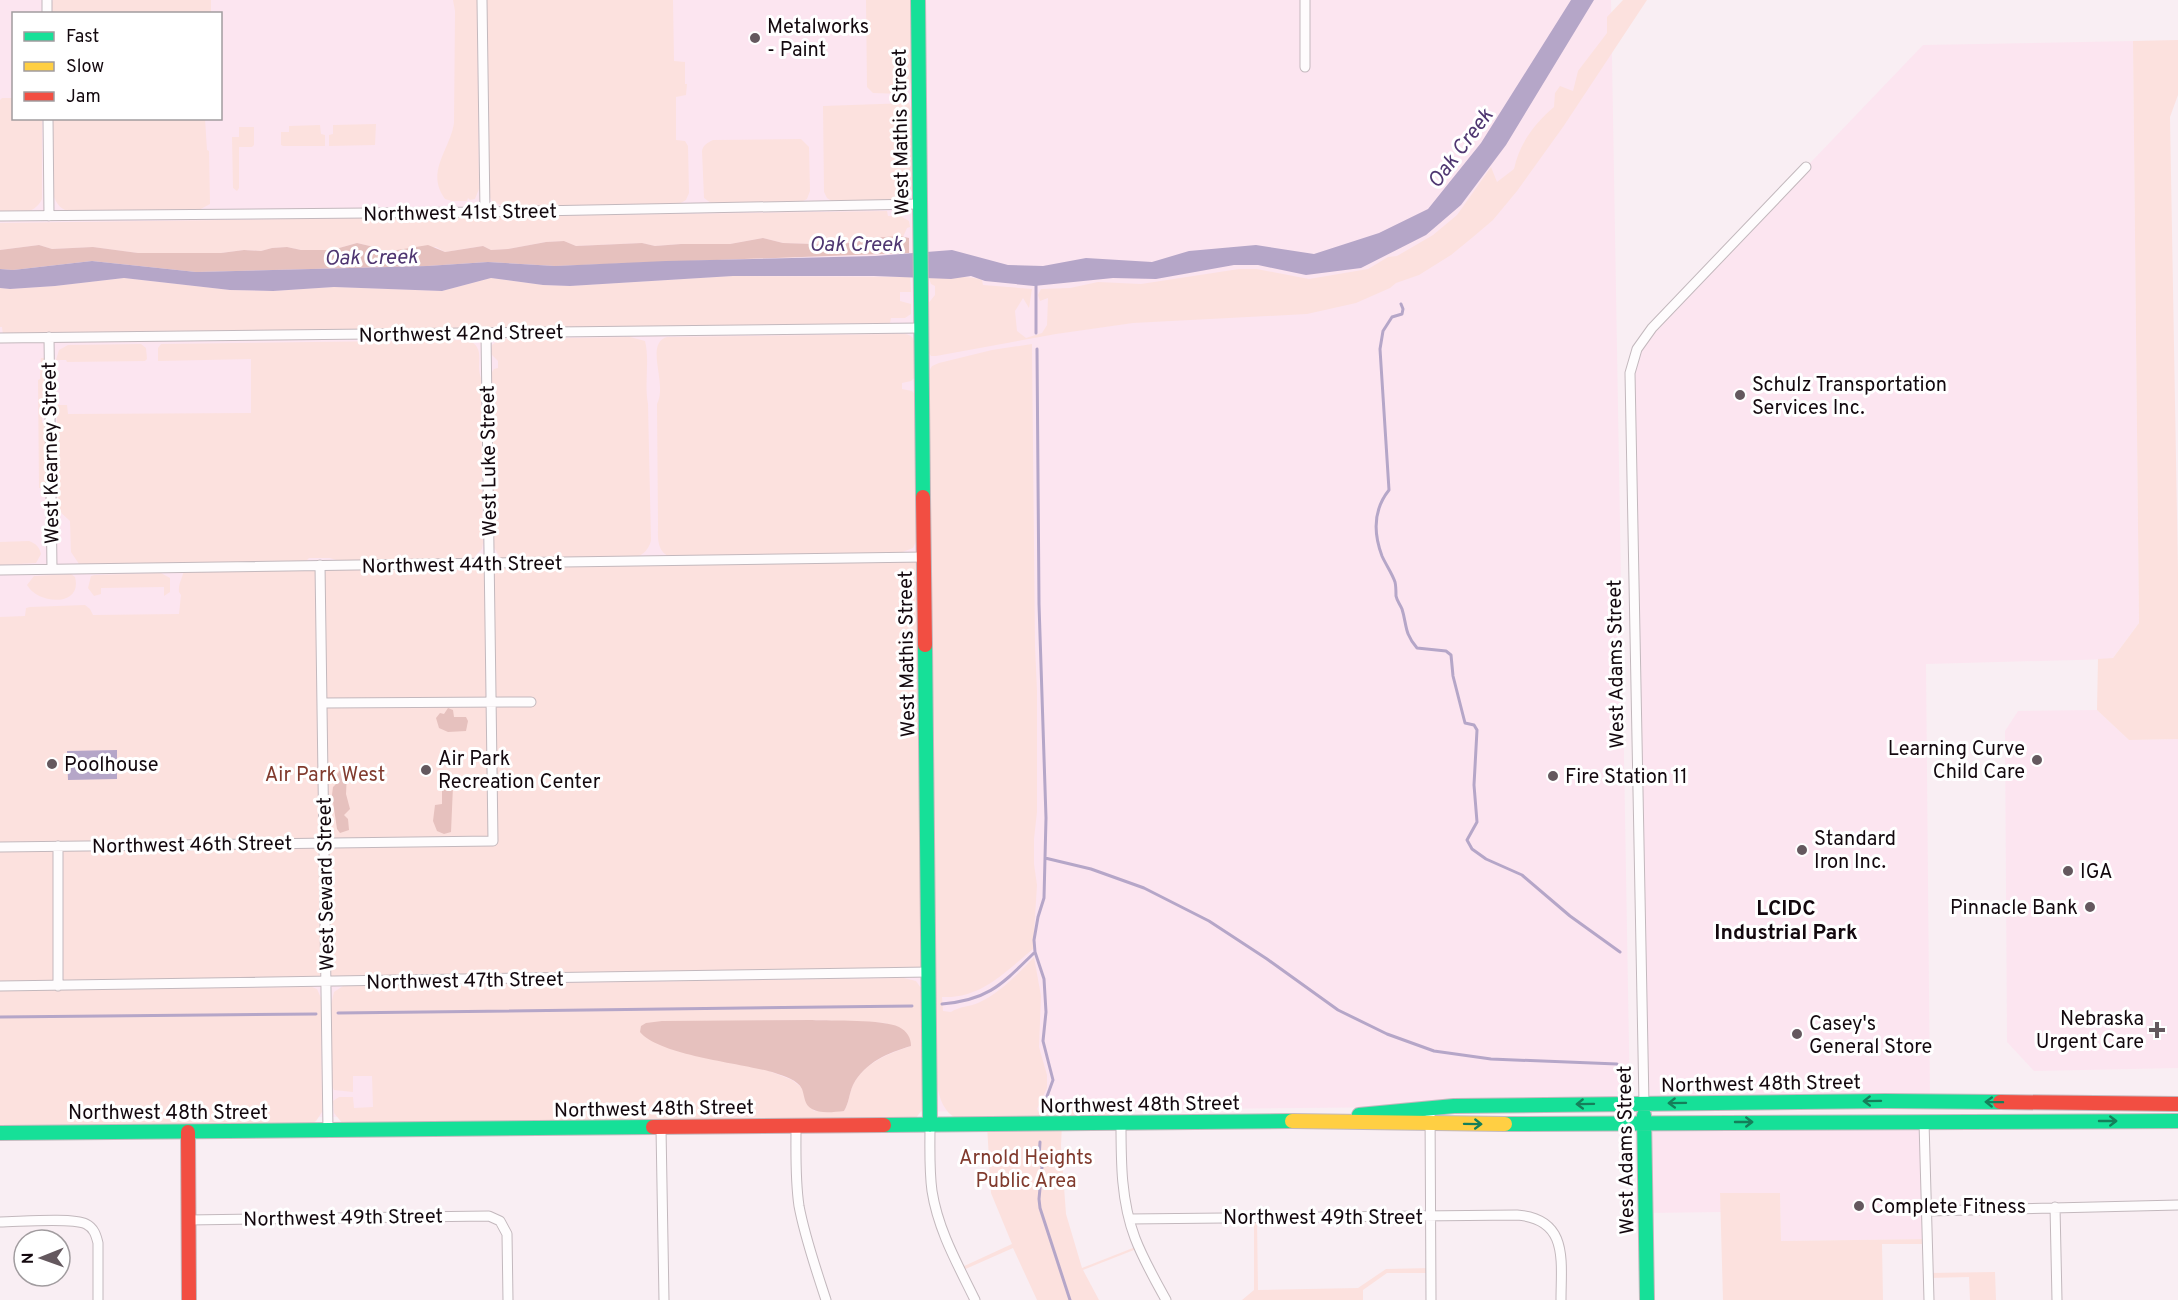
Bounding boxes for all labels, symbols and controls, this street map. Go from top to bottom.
legend [12,12,222,120]
place label: Metalworks - Paint [767,15,869,64]
text: Fast [66,26,99,49]
marker: Metalworks - Paint [748,31,762,45]
street label: West Mathis Street [888,48,916,216]
text: Slow [66,56,104,79]
text: Jam [66,86,101,109]
water label: Oak Creek [1422,103,1500,194]
street label: Northwest 41st Street [363,199,557,229]
water label: Oak Creek [809,232,903,259]
water label: Oak Creek [324,244,418,273]
street label: Northwest 42nd Street [358,320,564,350]
street label: West Kearney Street [37,362,67,544]
place label: Schulz Transportation Services Inc. [1752,373,1947,422]
street label: West Luke Street [476,385,504,537]
marker: Schulz Transportation Services Inc. [1733,388,1747,402]
street label: Northwest 44th Street [361,551,563,581]
street label: West Mathis Street [894,570,922,738]
street label: West Adams Street [1603,579,1631,749]
place label: Learning Curve Child Care [1888,737,2025,786]
place label: Air Park Recreation Center [438,747,601,796]
place label: Poolhouse [64,753,158,779]
marker: Learning Curve Child Care [2030,753,2044,767]
marker: Poolhouse [45,757,59,771]
park label: Air Park West [265,763,385,789]
marker: Air Park Recreation Center [419,763,433,777]
place label: Fire Station 11 [1565,765,1688,791]
marker: Fire Station 11 [1546,769,1560,783]
street label: West Seward Street [312,797,342,971]
place label: Standard Iron Inc. [1814,827,1896,876]
street label: Northwest 46th Street [92,831,292,861]
marker: Standard Iron Inc. [1795,843,1809,857]
place label: IGA [2080,860,2113,886]
marker: IGA [2061,864,2075,878]
district label: LCIDC Industrial Park [1714,896,1858,947]
place label: Pinnacle Bank [1950,896,2078,922]
marker: Pinnacle Bank [2083,900,2097,914]
street label: Northwest 47th Street [366,967,564,997]
place label: Nebraska Urgent Care [2036,1007,2144,1056]
place label: Casey's General Store [1809,1012,1932,1061]
marker: Nebraska Urgent Care [2148,1021,2166,1039]
marker: Casey's General Store [1790,1027,1804,1041]
street label: West Adams Street [1613,1065,1641,1235]
street label: Northwest 48th Street [1661,1070,1861,1100]
street label: Northwest 48th Street [1040,1091,1240,1121]
street label: Northwest 48th Street [554,1095,754,1125]
one-way arrow [1862,1095,1882,1107]
one-way arrow [1984,1096,2004,1108]
one-way arrow [1667,1097,1687,1109]
one-way arrow [1576,1099,1596,1110]
street label: Northwest 48th Street [68,1101,268,1127]
one-way arrow [2098,1115,2118,1127]
one-way arrow [1734,1116,1754,1128]
one-way arrow [1462,1118,1482,1130]
park label: Arnold Heights Public Area [959,1146,1093,1195]
place label: Complete Fitness [1871,1195,2026,1221]
marker: Complete Fitness [1852,1199,1866,1213]
street label: Northwest 49th Street [243,1204,443,1234]
street label: Northwest 49th Street [1223,1206,1423,1232]
north arrow [12,1228,72,1288]
text: N [19,1252,39,1264]

